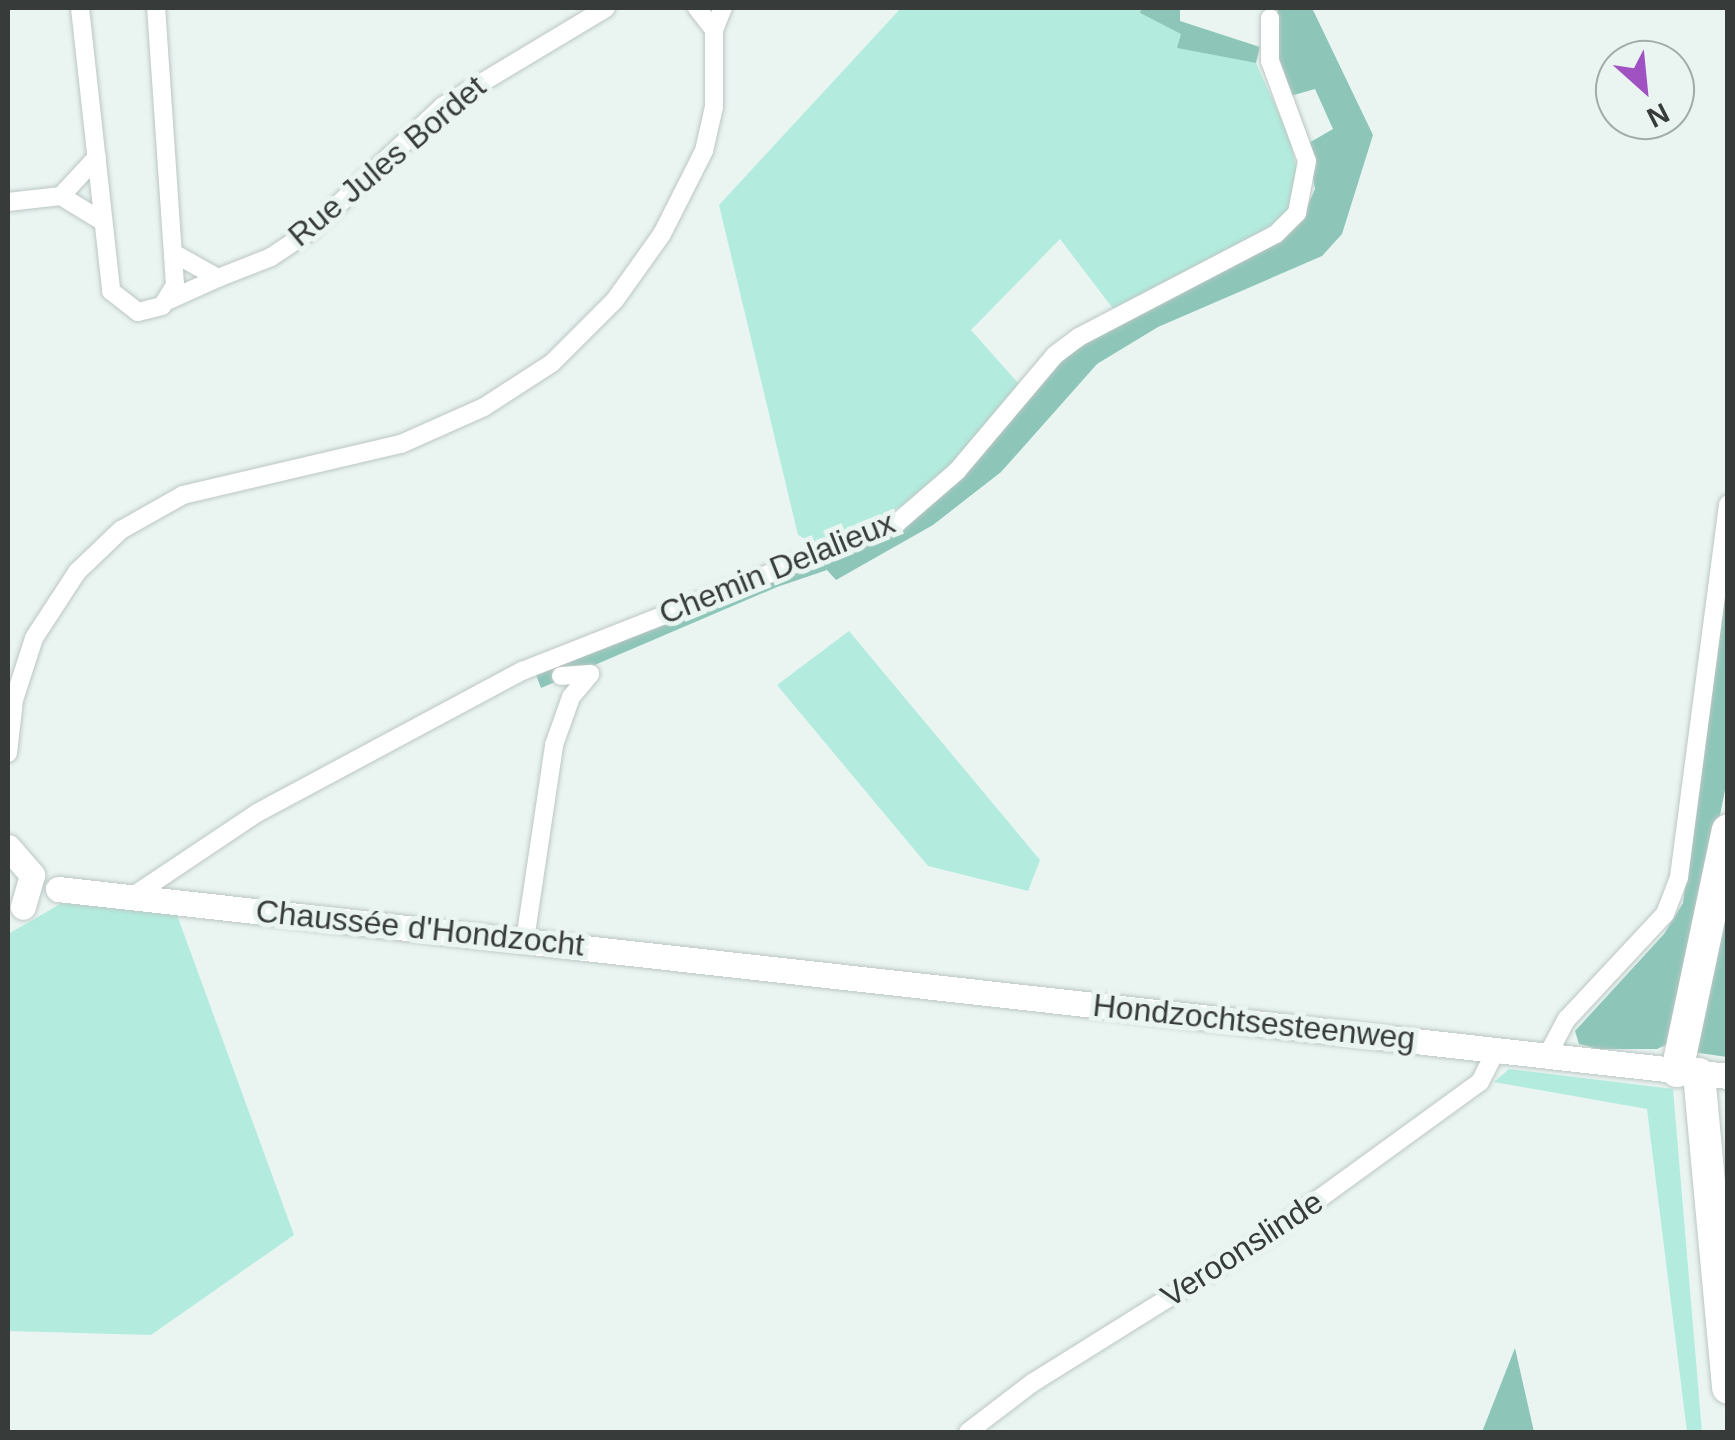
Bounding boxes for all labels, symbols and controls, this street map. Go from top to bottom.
north arrow [1595,40,1695,140]
street label: Rue Jules Bordet [281,67,493,255]
text: N [1642,97,1674,134]
street label: Chemin Delalieux [654,503,900,633]
street label: Chaussée d'Hondzocht [254,892,586,964]
street label: Hondzochtsesteenweg [1091,986,1417,1058]
street label: Veroonslinde [1154,1183,1330,1315]

